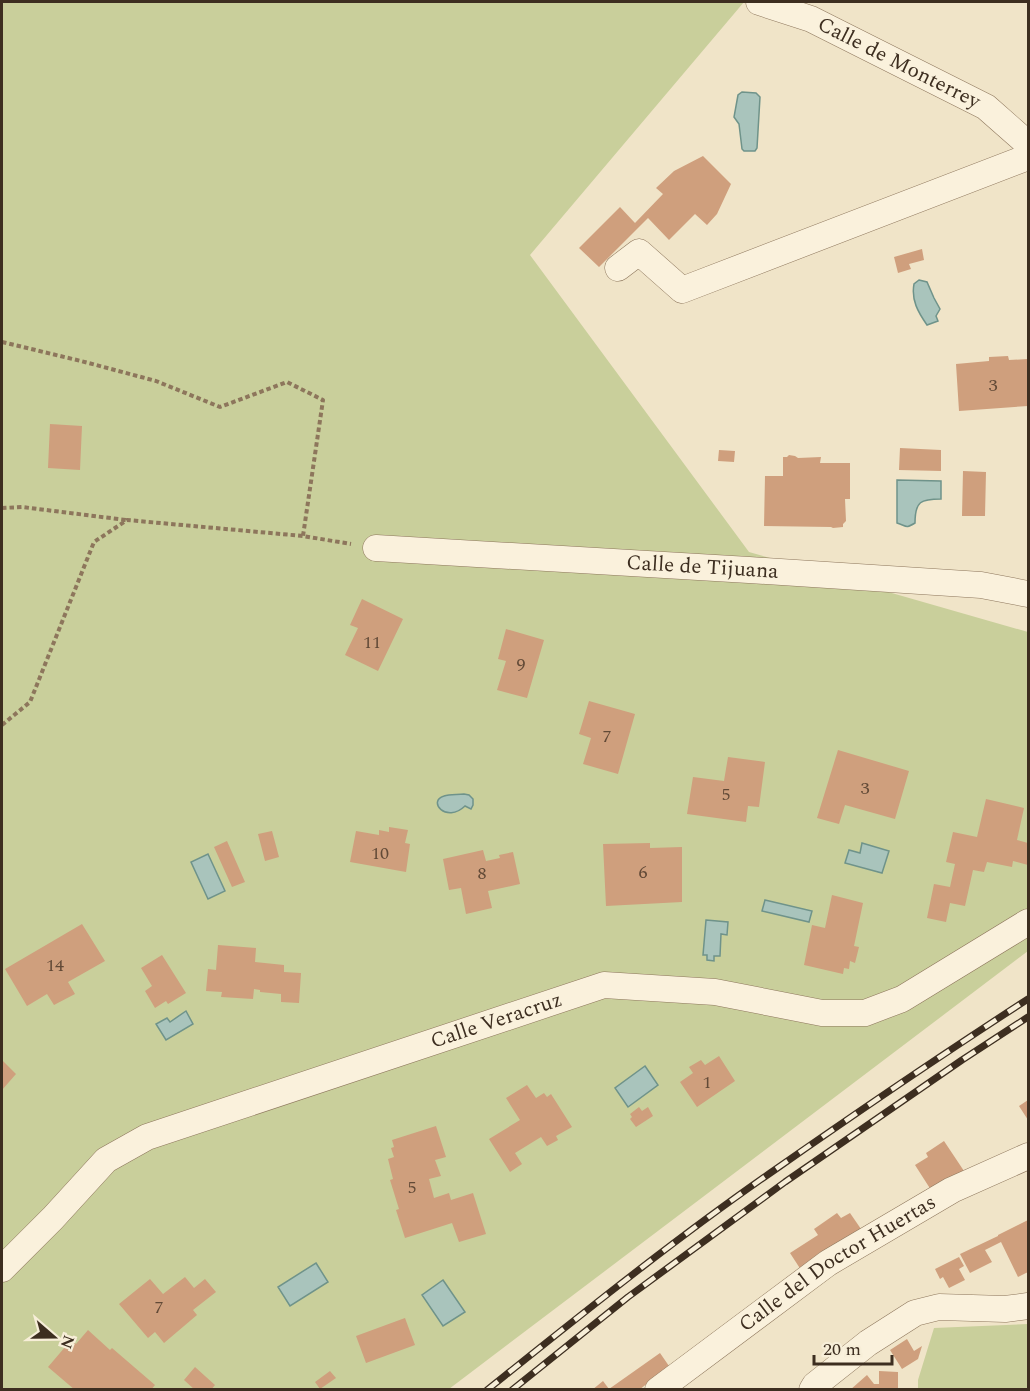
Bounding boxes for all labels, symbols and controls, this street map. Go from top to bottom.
street label: Calle de Monterrey [812,9,987,118]
house number: 3 [989,372,998,399]
street label: Calle de Tijuana [626,547,780,588]
house number: 11 [363,629,381,656]
house number: 9 [517,651,526,678]
house number: 7 [603,723,612,750]
house number: 3 [861,775,870,802]
house number: 5 [722,781,731,808]
house number: 10 [371,840,389,867]
house number: 6 [639,859,648,886]
house number: 8 [478,860,487,887]
house number: 14 [46,952,64,979]
street label: Calle Veracruz [426,984,567,1058]
house number: 1 [703,1069,712,1096]
house number: 5 [408,1174,417,1201]
street label: Calle del Doctor Huertas [732,1187,942,1340]
house number: 7 [155,1294,164,1321]
north arrow [24,1307,84,1367]
scale bar [814,1328,892,1366]
text: N [54,1332,81,1352]
text: 20 m [823,1336,861,1363]

